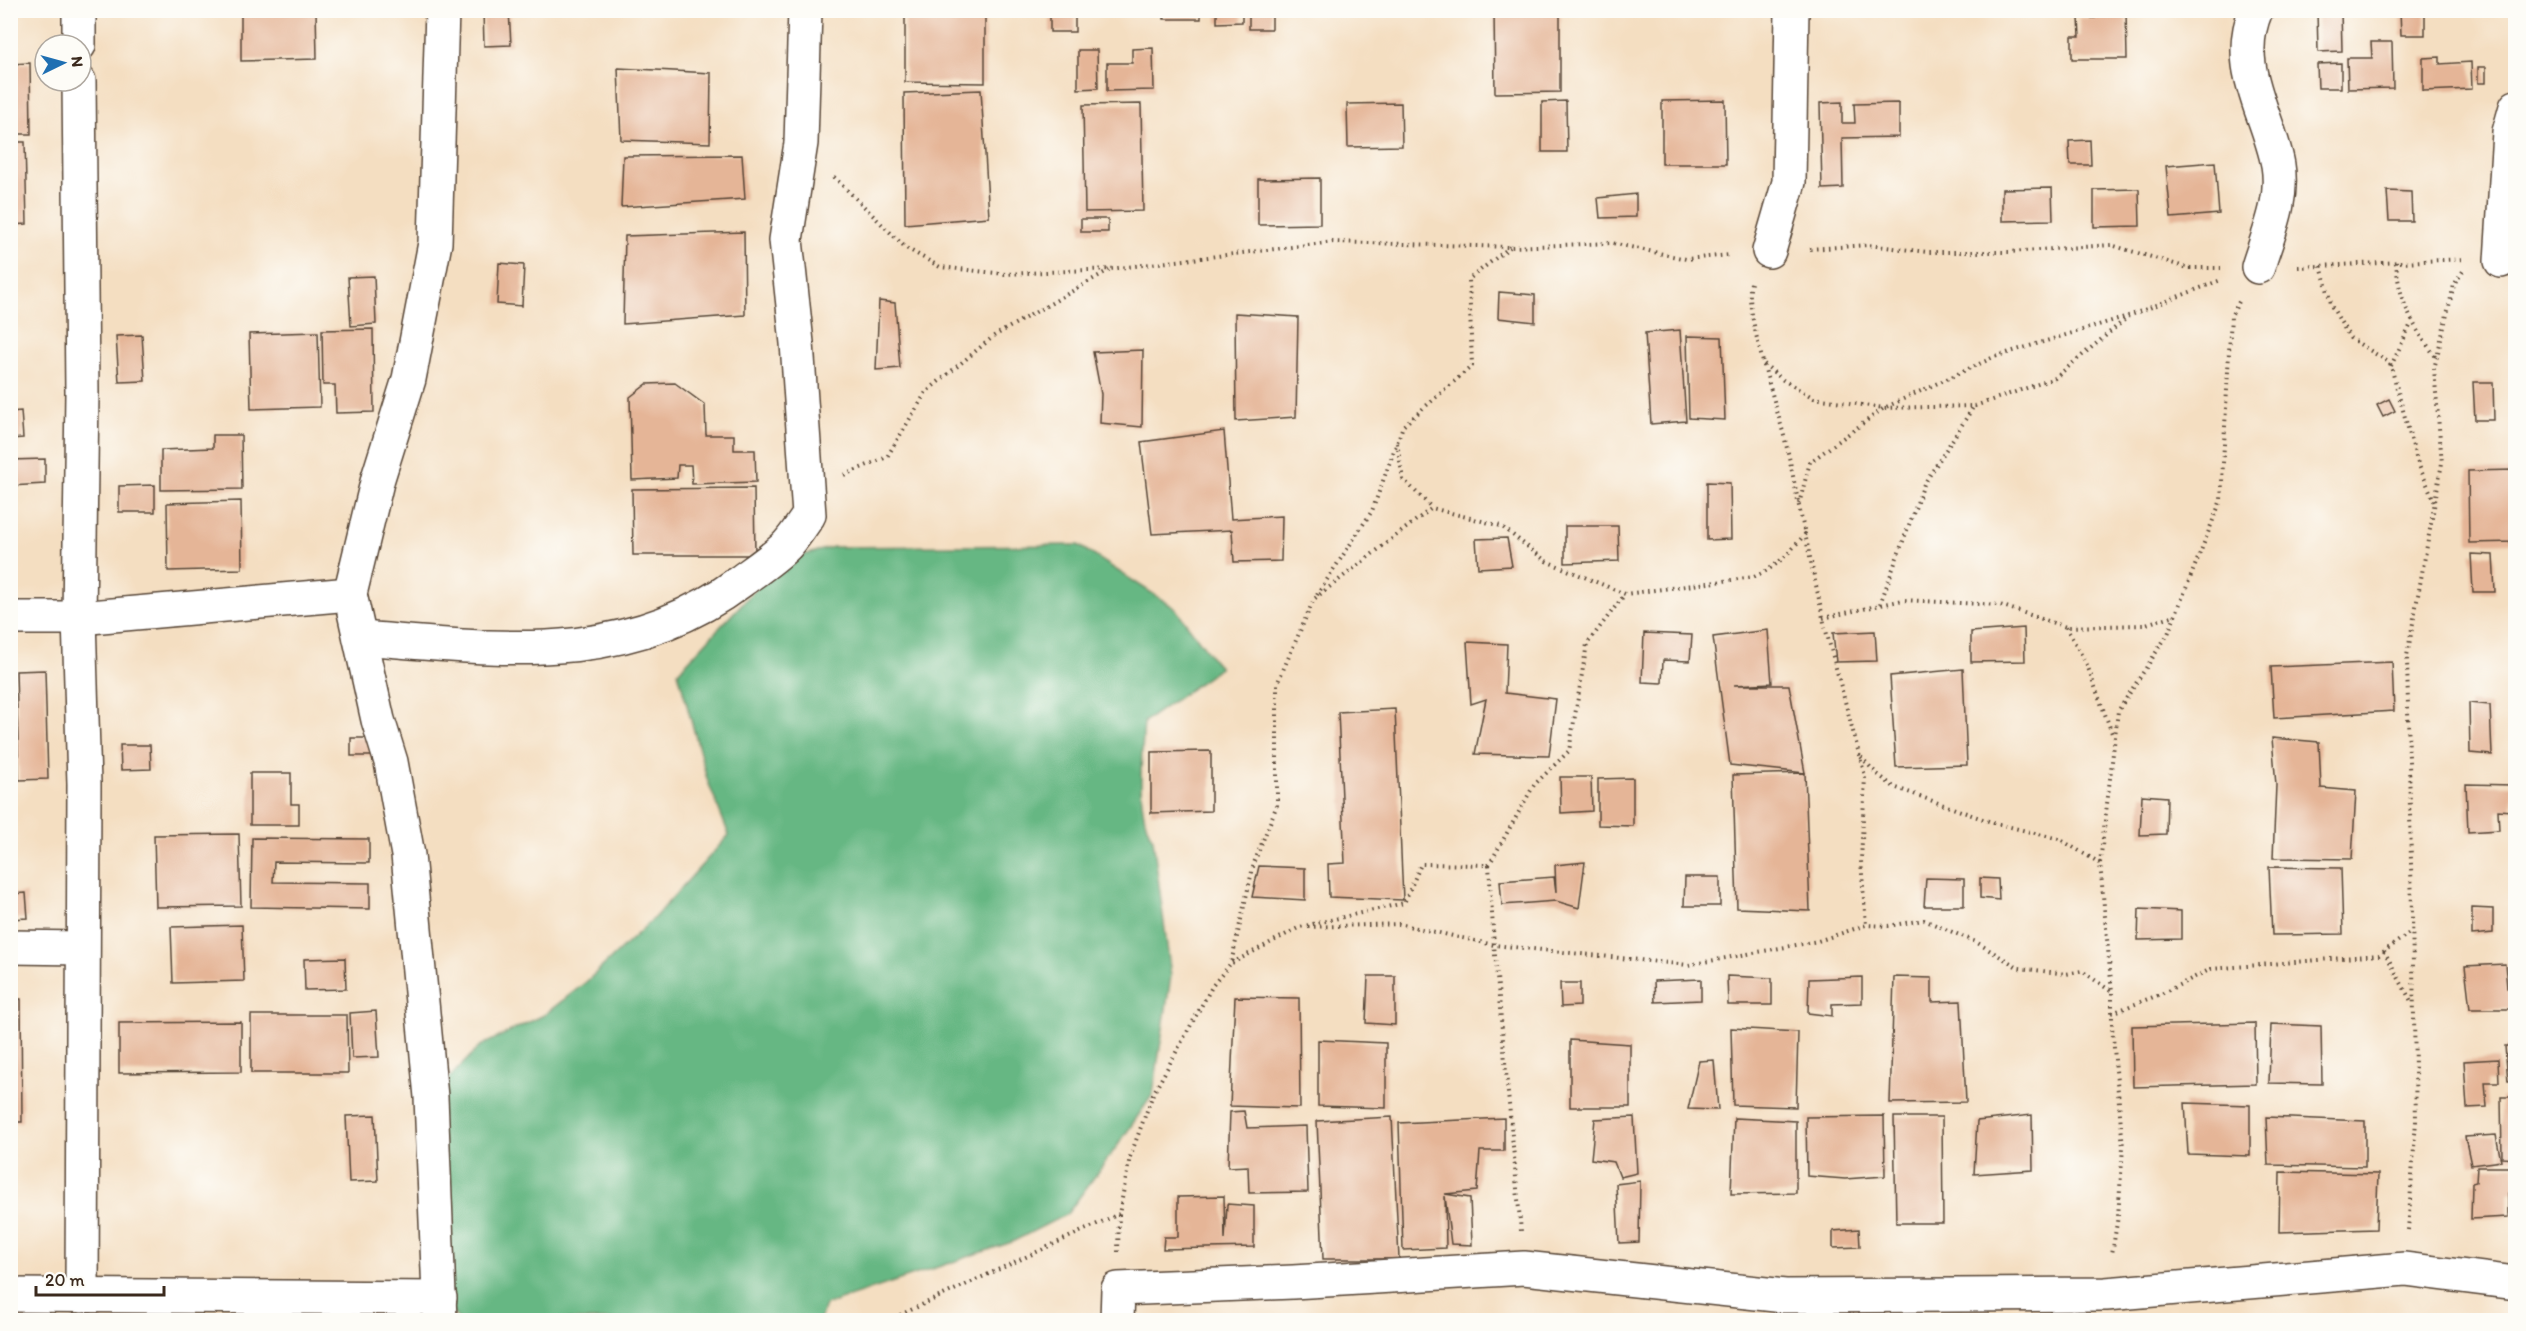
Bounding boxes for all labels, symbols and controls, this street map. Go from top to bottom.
north arrow [33,33,93,93]
text: N [68,56,87,68]
scale bar [36,1259,164,1297]
text: 20 m [45,1269,85,1291]

